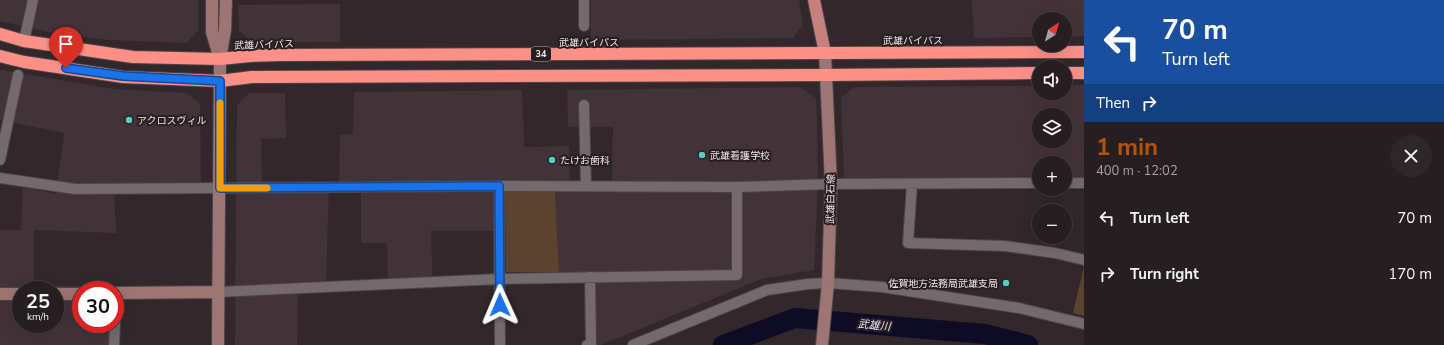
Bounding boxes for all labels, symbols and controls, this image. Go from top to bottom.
text: 70 m [1162,11,1228,49]
north arrow [1032,12,1072,52]
map controls [1032,12,1072,244]
icon: left [1096,16,1148,68]
pin [49,27,83,68]
icon: arrive [55,33,77,55]
street label: 武雄バイパス [883,34,943,48]
street label: 武雄バイパス [559,36,619,50]
street label: 武雄バイパス [234,37,294,53]
road number: 34 [531,47,551,61]
text: Turn left [1162,47,1230,71]
button: sound [1032,60,1072,100]
icon: right [1138,92,1160,114]
text: Then [1096,93,1130,113]
button: layers [1032,108,1072,148]
place label: アクロスヴィル [137,114,207,128]
marker: アクロスヴィル [124,115,134,125]
text: 1 min [1096,131,1158,163]
button: close [1390,135,1432,177]
place label: 武雄看護学校 [710,149,770,163]
marker: 武雄看護学校 [697,150,707,160]
place label: たけお歯科 [560,154,610,168]
marker: たけお歯科 [547,155,557,165]
button: + [1032,156,1072,196]
text: 400 m · 12:02 [1096,162,1178,180]
street label: 武雄白石線 [824,174,838,224]
button: − [1032,204,1072,244]
icon: left [1096,207,1118,229]
text: Turn left [1130,208,1189,228]
text: 70 m [1397,208,1432,228]
icon: right [1096,263,1118,285]
text: Turn right [1130,264,1199,284]
text: 170 m [1388,264,1432,284]
place label: 佐賀地方法務局武雄支局 [888,277,998,291]
marker: 佐賀地方法務局武雄支局 [1001,278,1011,288]
speed limit sign: 30 [72,281,124,333]
position arrow [479,284,521,326]
text: 25 [26,288,50,315]
text: km/h [27,310,49,324]
water label: 武雄川 [857,317,892,334]

